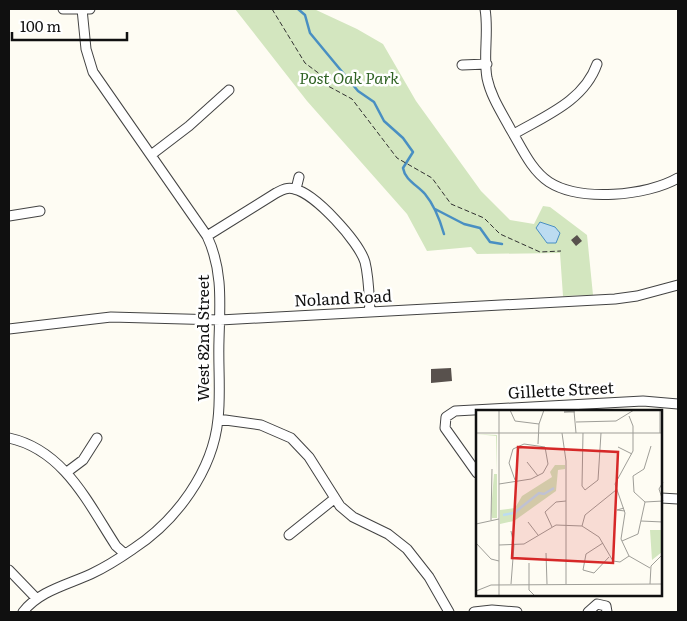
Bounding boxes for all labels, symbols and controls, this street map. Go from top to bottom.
scale bar [12,10,128,42]
text: 100 m [20,14,61,37]
park label: Post Oak Park [299,65,399,89]
street label: West 82nd Street [190,274,214,401]
street label: Noland Road [293,282,393,312]
street label: Gillette Street [507,374,615,404]
inset map [476,410,662,596]

